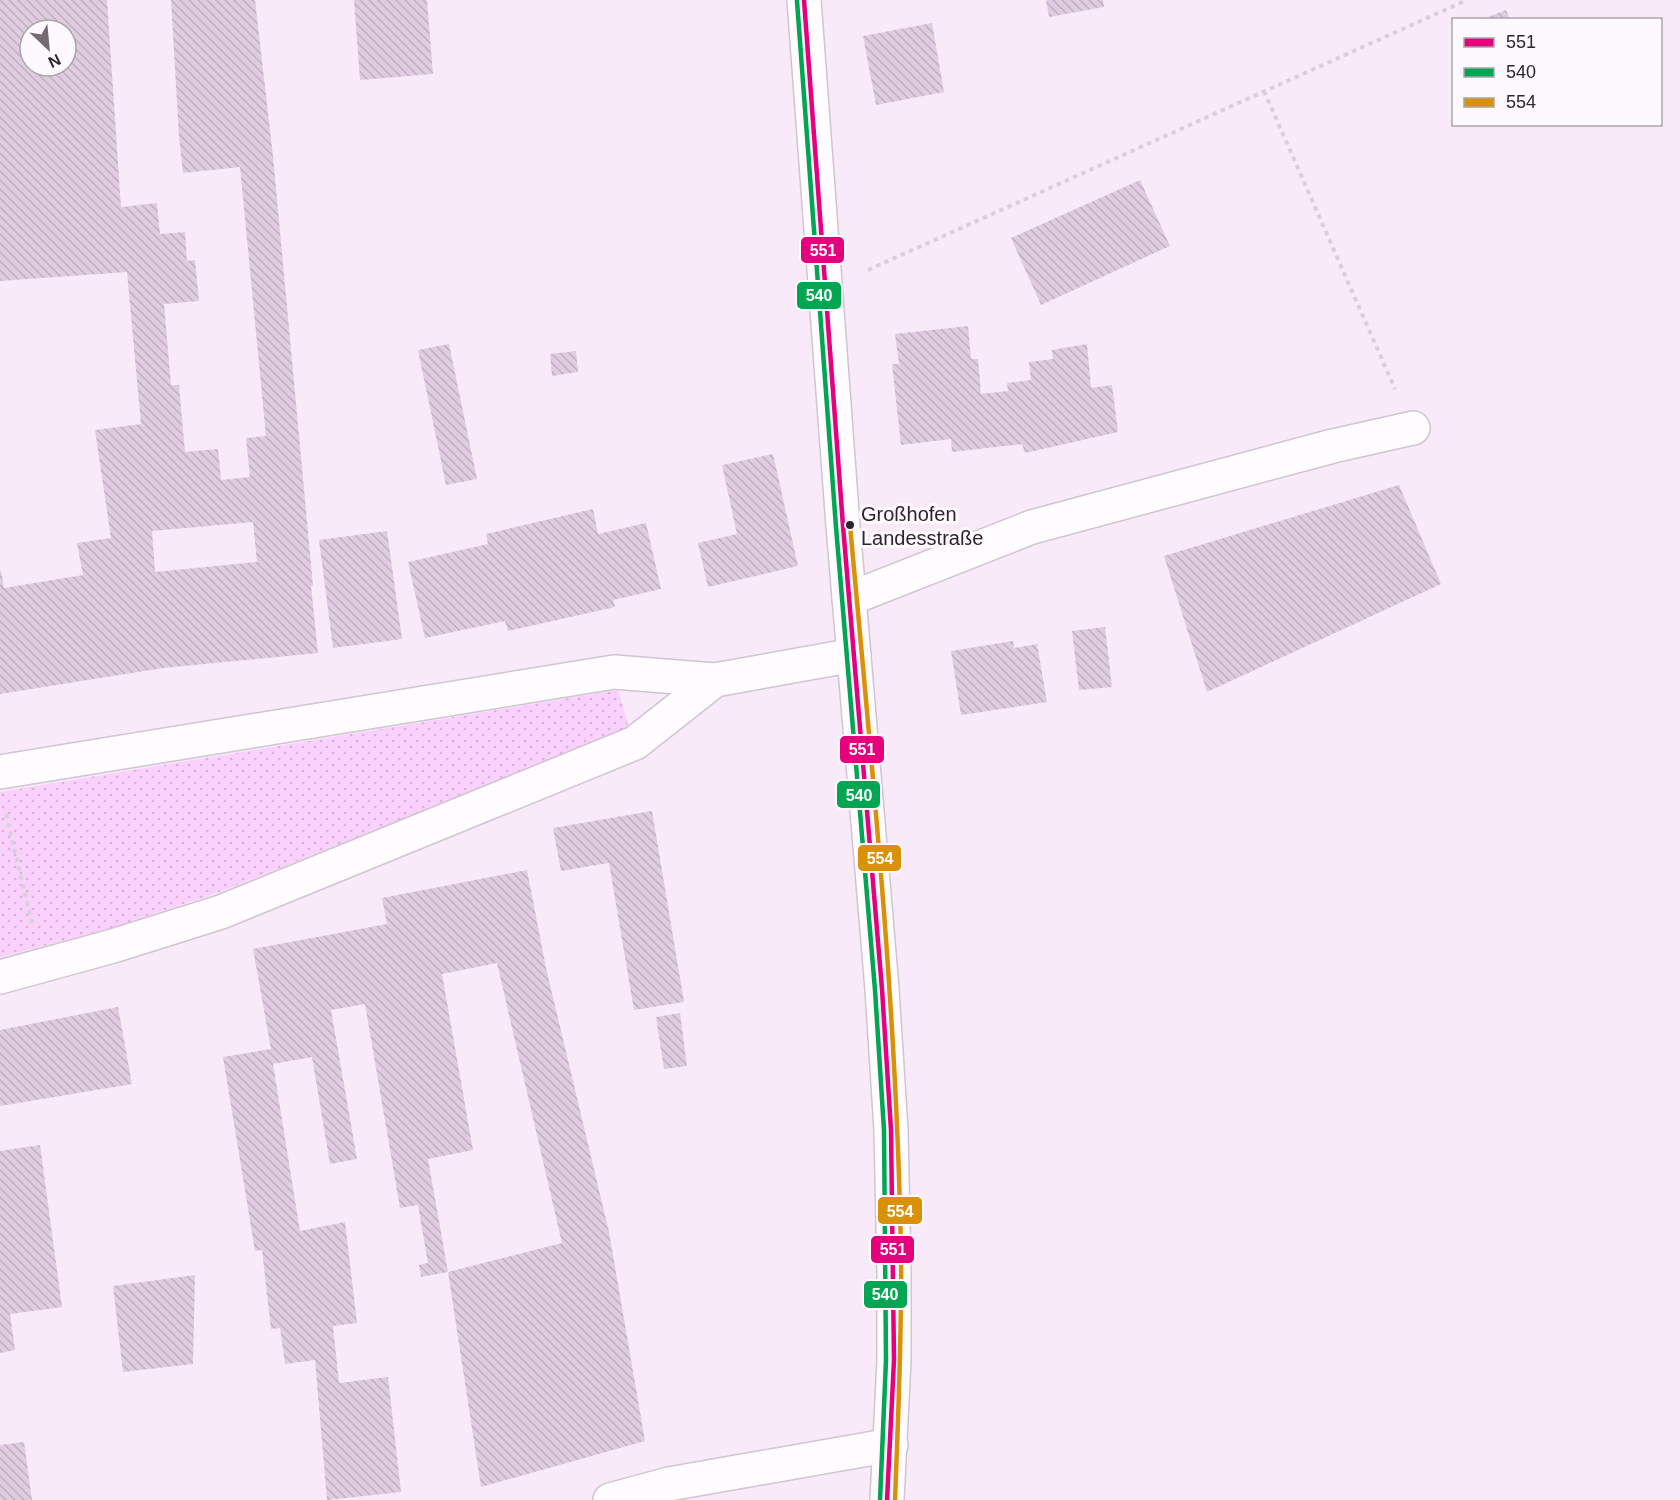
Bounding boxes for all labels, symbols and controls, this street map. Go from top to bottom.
north arrow [18,18,78,78]
legend [1452,18,1662,126]
text: 551 [1506,32,1536,52]
text: N [45,51,63,71]
text: 540 [1506,62,1536,82]
text: 554 [1506,92,1536,112]
line badge: 551 [800,236,845,264]
text: 551 [810,242,836,259]
line badge: 540 [796,281,842,310]
text: 540 [806,287,832,304]
place label: Großhofen Landesstraße [861,503,983,549]
marker: Großhofen Landesstraße [844,519,856,531]
line badge: 551 [839,735,885,764]
text: 551 [849,741,875,758]
line badge: 540 [836,780,881,809]
text: 540 [846,787,872,804]
line badge: 554 [857,844,902,872]
text: 554 [867,850,893,867]
line badge: 554 [877,1196,923,1225]
text: 554 [887,1203,913,1220]
line badge: 551 [870,1235,915,1264]
text: 551 [880,1241,906,1258]
line badge: 540 [863,1280,908,1309]
text: 540 [872,1286,898,1303]

